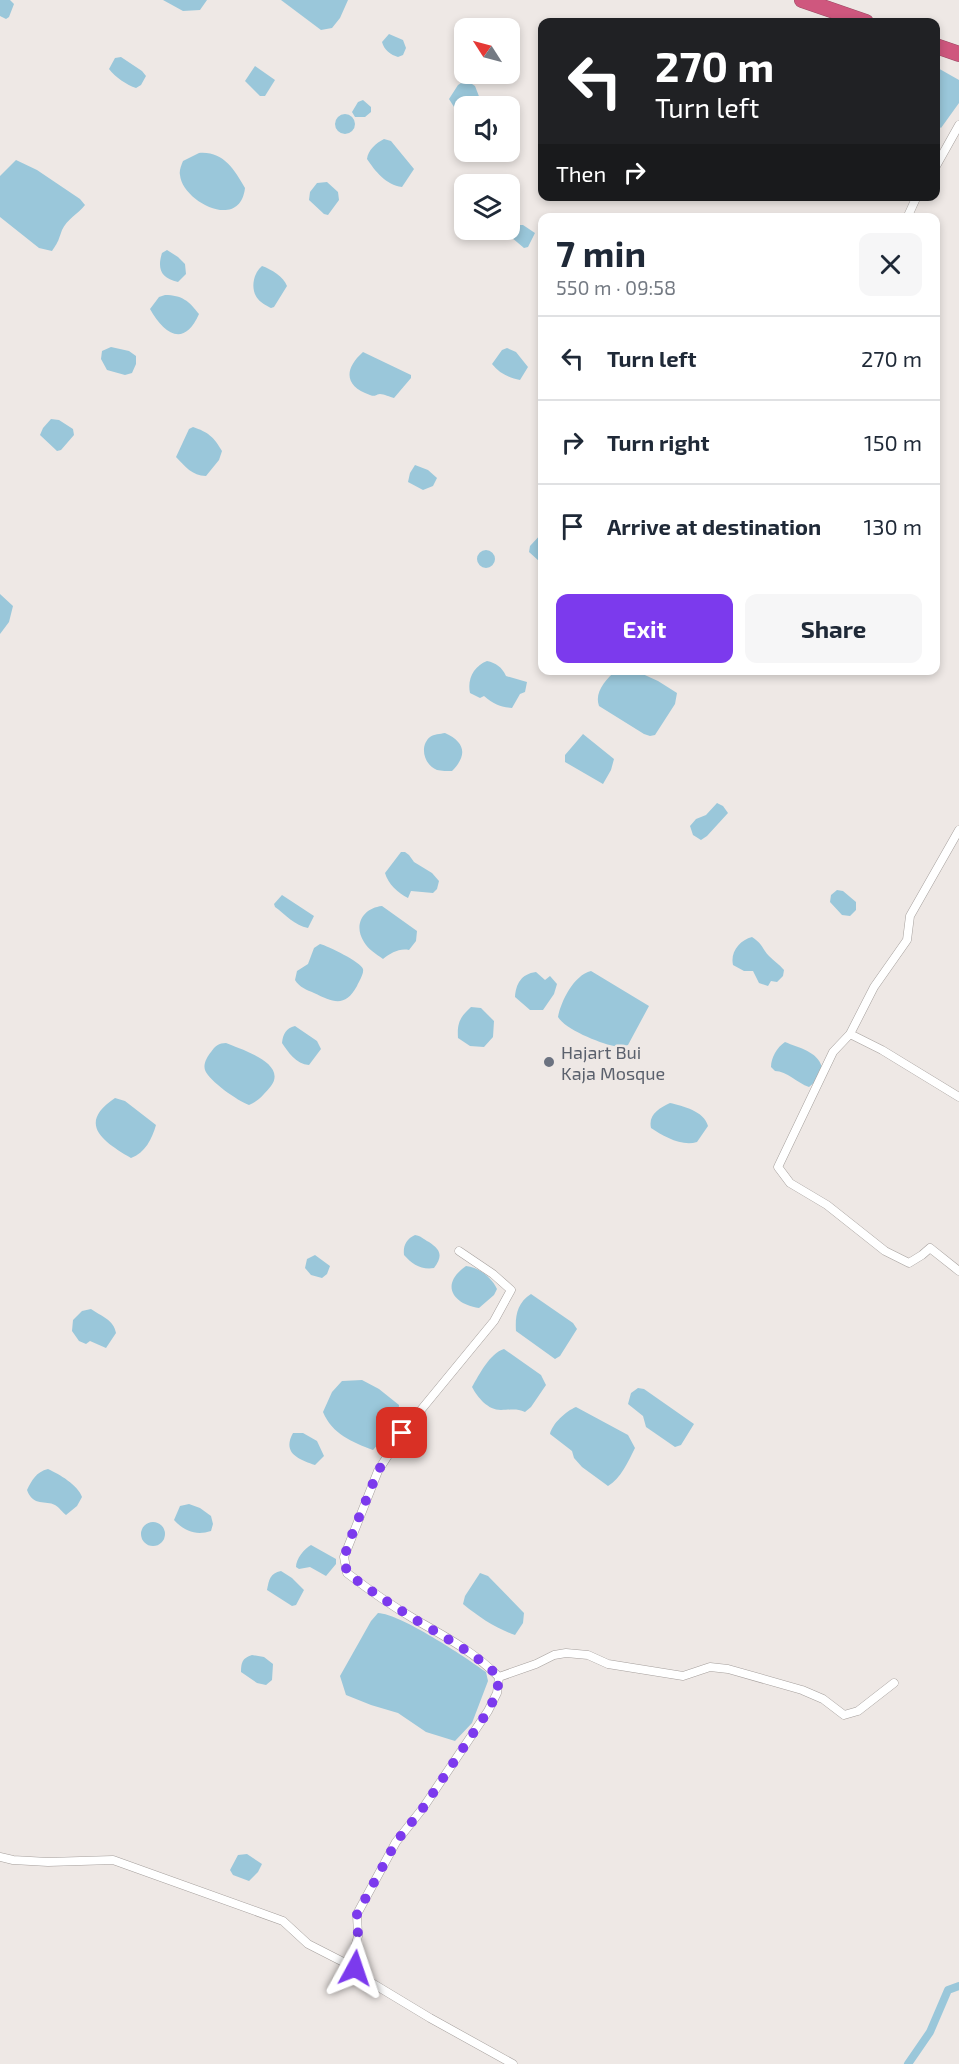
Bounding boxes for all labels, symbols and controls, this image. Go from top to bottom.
north arrow [454,18,520,84]
map controls [454,18,520,240]
text: 270 m [655,40,774,90]
icon: left [556,42,634,120]
text: Turn left [655,91,759,123]
button: sound [454,96,520,162]
icon: right [618,156,651,189]
text: Then [556,160,606,186]
button: layers [454,174,520,240]
text: 7 min [556,231,646,274]
button: close [859,233,922,296]
text: 550 m · 09:58 [556,275,676,299]
icon: left [556,342,589,375]
text: Turn left [607,345,696,371]
text: 270 m [861,345,922,371]
icon: right [556,426,589,459]
text: Turn right [607,429,709,455]
text: 150 m [864,429,922,455]
icon: arrive [556,510,589,543]
text: Arrive at destination [607,513,821,539]
text: 130 m [864,513,922,539]
button: Exit [556,594,733,663]
button: Share [745,594,922,663]
place label: Hajart Bui Kaja Mosque [561,1041,665,1084]
marker: Hajart Bui Kaja Mosque [542,1055,556,1069]
pin [376,1407,427,1458]
icon: arrive [385,1416,418,1449]
position arrow [323,1936,387,2000]

